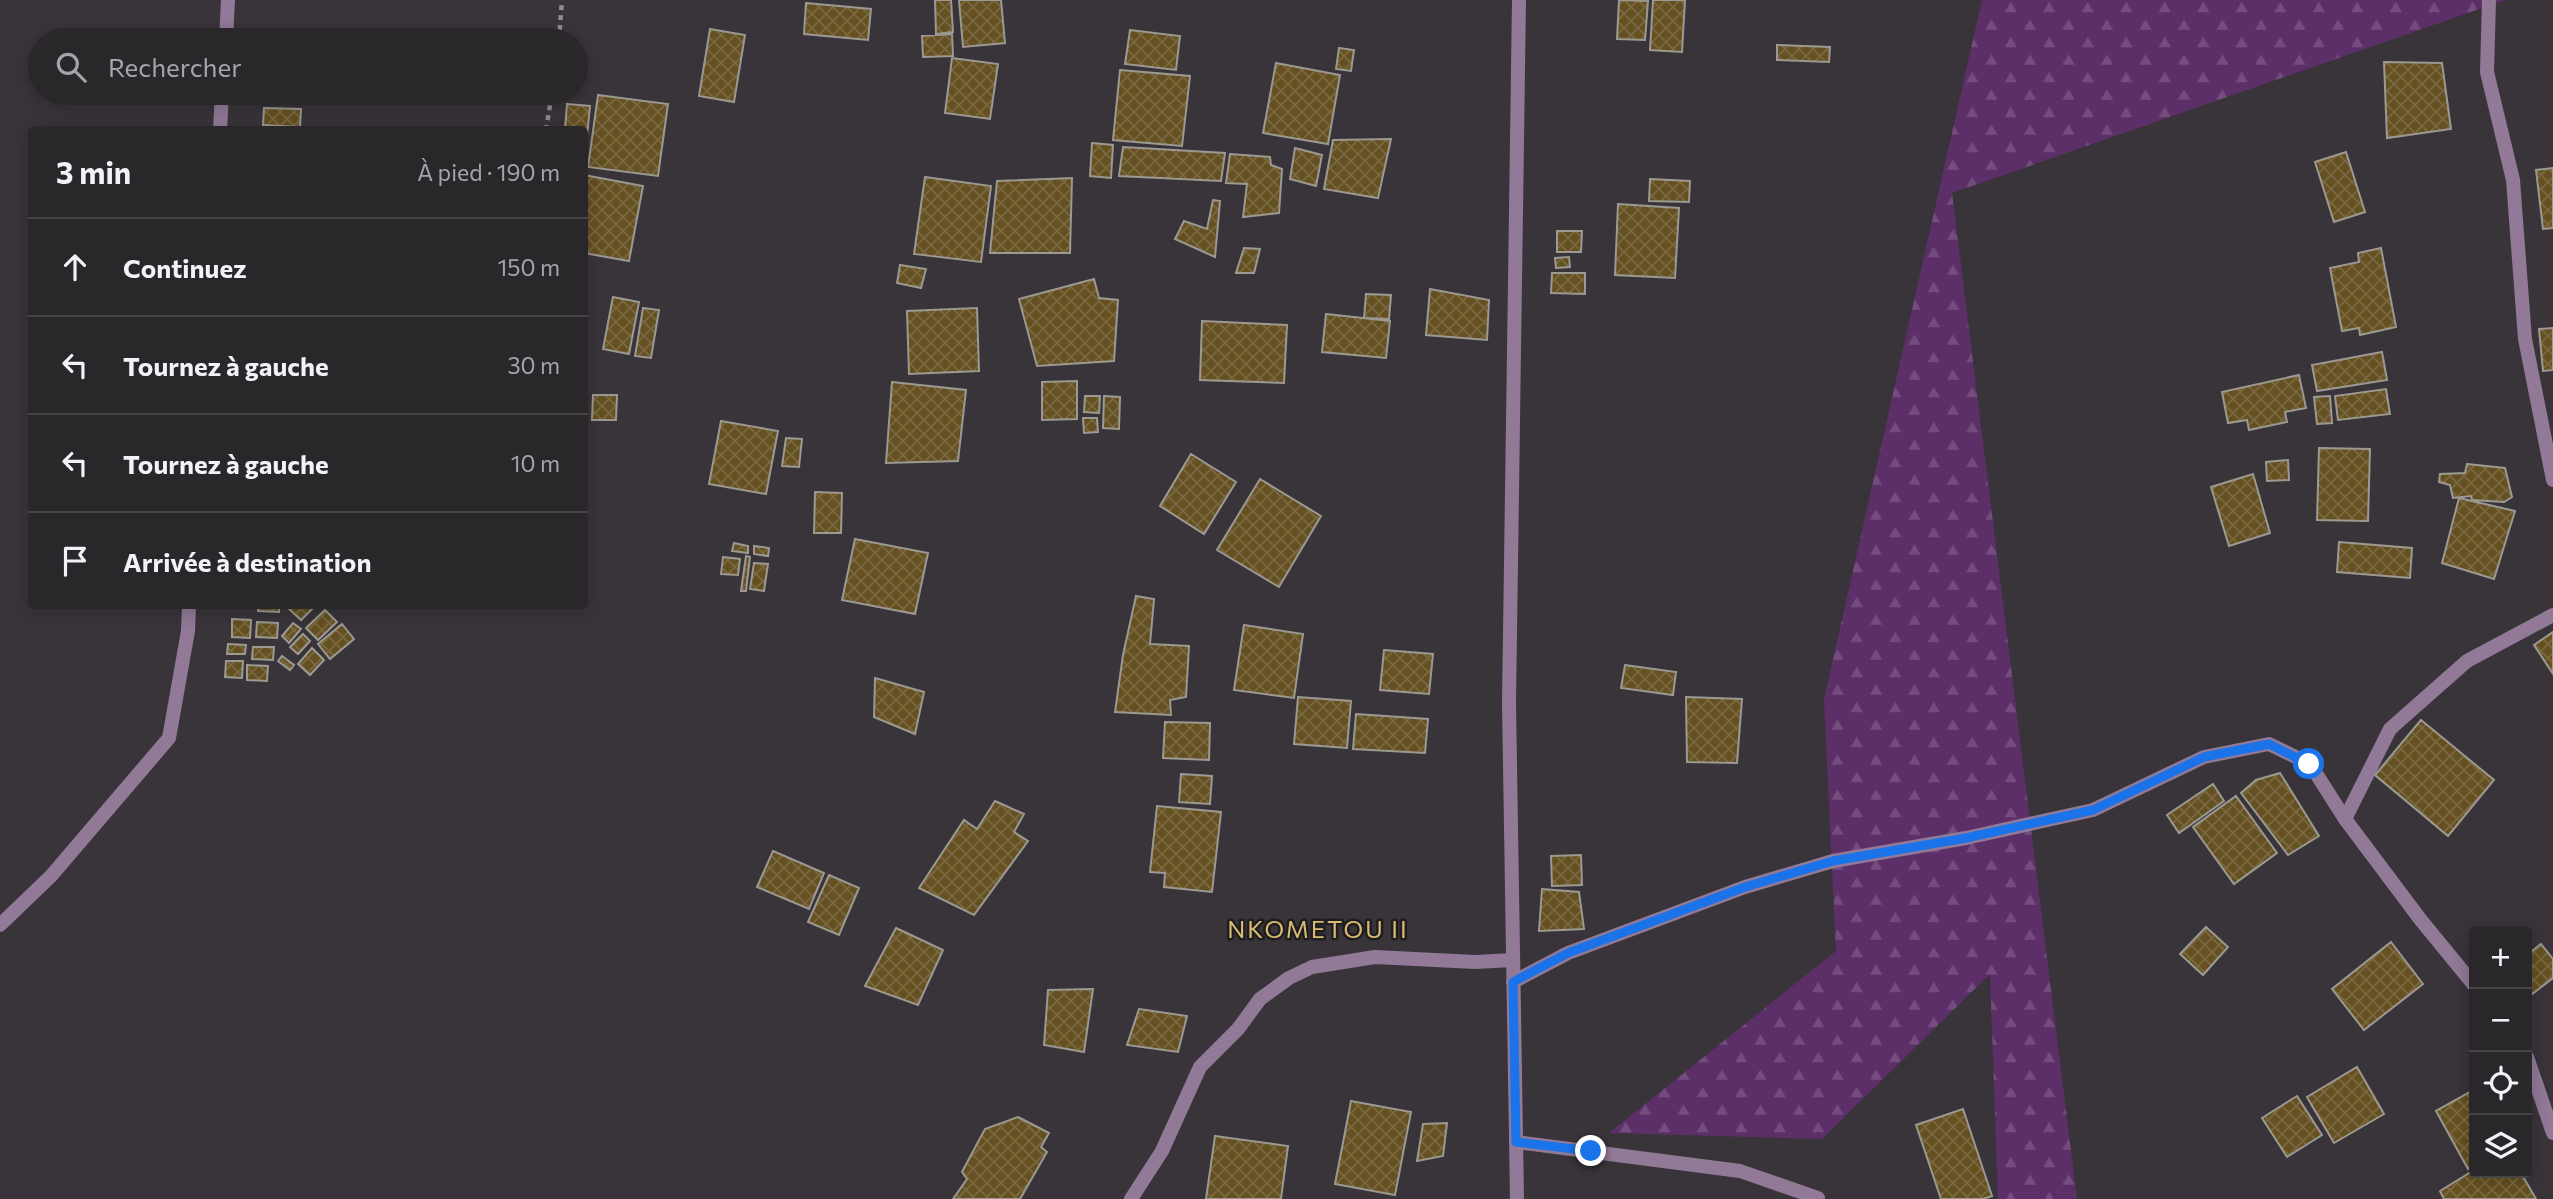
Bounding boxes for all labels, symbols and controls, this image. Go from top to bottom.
search box [28,28,588,105]
icon: search [52,48,90,86]
text: Rechercher [108,51,242,82]
text: 3 min [56,153,131,190]
text: À pied · 190 m [417,158,560,186]
icon: ahead [56,248,94,286]
text: Continuez [123,252,247,283]
text: 150 m [497,253,560,281]
icon: left [56,346,94,384]
text: Tournez à gauche [123,350,329,381]
text: 30 m [507,351,560,379]
icon: left [56,444,94,482]
text: Tournez à gauche [123,448,329,479]
text: 10 m [511,449,560,477]
icon: arrive [56,542,94,580]
text: Arrivée à destination [123,546,371,577]
route start [2293,748,2324,779]
district label: NKOMETOU II [1227,914,1409,943]
map controls [2469,926,2532,1178]
button: + [2469,926,2532,989]
button: − [2469,989,2532,1052]
button: locate [2469,1052,2532,1115]
button: layers [2469,1115,2532,1178]
route end [1575,1135,1606,1166]

